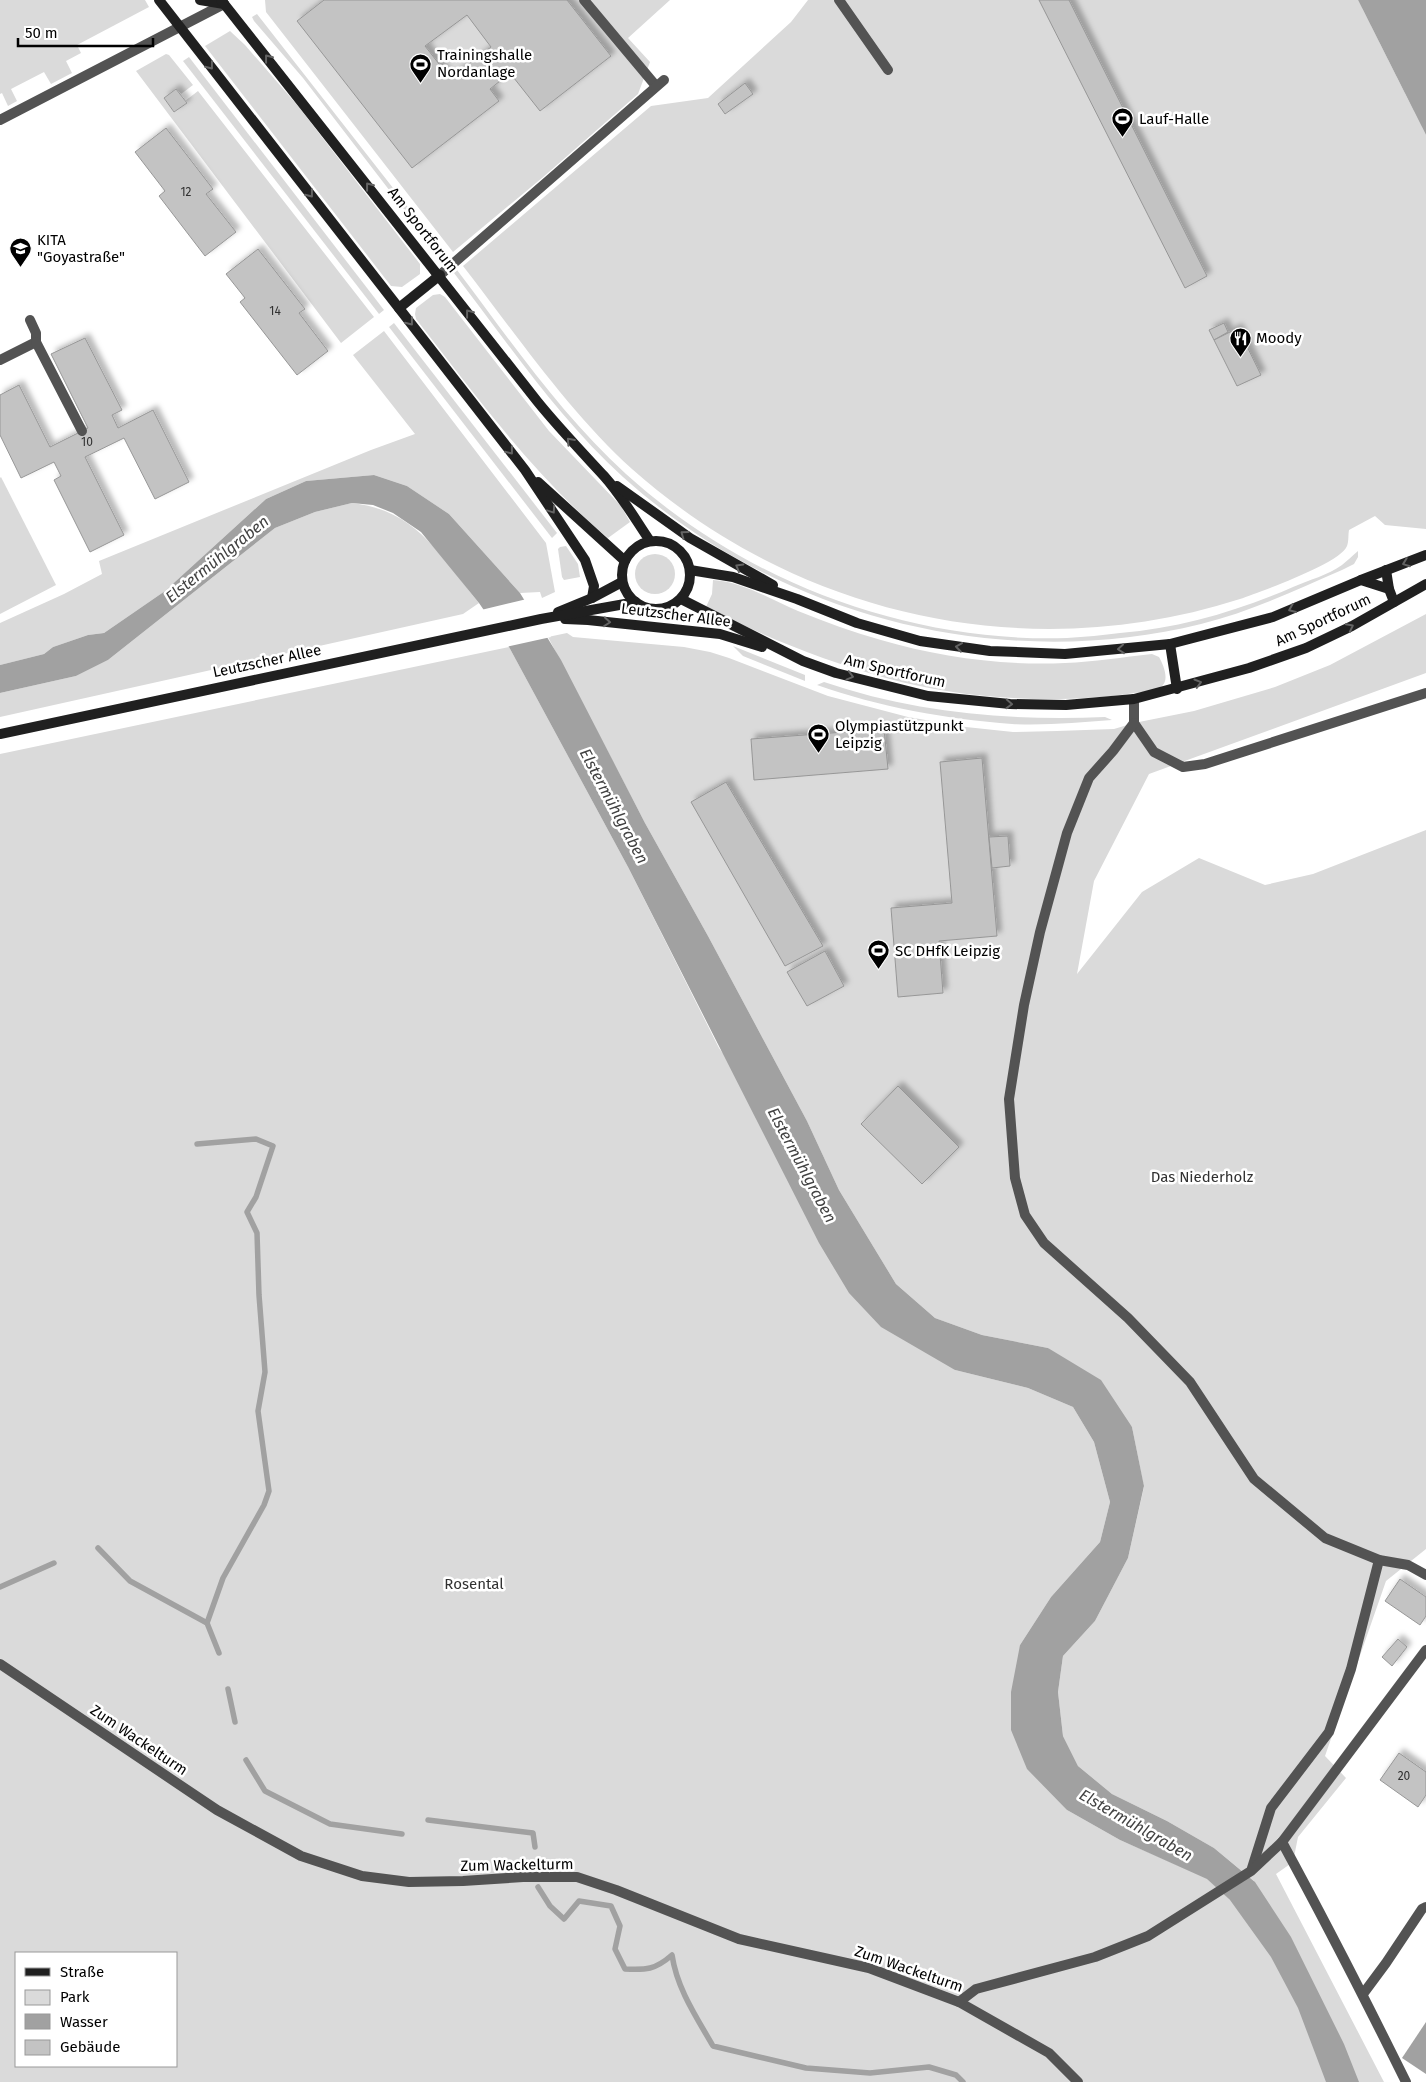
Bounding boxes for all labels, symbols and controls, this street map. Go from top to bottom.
scale bar [18,15,152,47]
text: 50 m [25,24,58,42]
place label: Trainingshalle Nordanlage [437,46,532,81]
sports icon: Trainingshalle Nordanlage [409,52,433,83]
one-way arrow [265,54,274,64]
one-way arrow [205,60,213,69]
sports icon: Lauf-Halle [1111,107,1135,138]
place label: Lauf-Halle [1139,110,1209,128]
one-way arrow [366,183,374,192]
street label: Am Sportforum [384,184,462,276]
house number: 12 [180,185,192,199]
one-way arrow [305,188,313,197]
place label: KITA "Goyastraße" [37,231,125,266]
school or university icon: KITA "Goyastraße" [9,237,33,268]
house number: 14 [269,304,281,318]
one-way arrow [466,310,475,319]
one-way arrow [405,316,413,325]
restaurant icon: Moody [1228,326,1252,357]
place label: Moody [1256,329,1302,347]
house number: 10 [81,435,93,449]
one-way arrow [567,437,576,446]
one-way arrow [504,445,513,455]
one-way arrow [545,505,555,514]
water label: Elstermühlgraben [161,511,273,607]
one-way arrow [680,531,690,540]
one-way arrow [1402,557,1411,567]
one-way arrow [736,563,745,573]
street label: Am Sportforum [1272,590,1374,650]
street label: Leutzscher Allee [620,599,732,631]
one-way arrow [1288,602,1297,613]
one-way arrow [603,616,611,627]
one-way arrow [1345,623,1354,633]
street label: Leutzscher Allee [211,641,323,681]
one-way arrow [955,642,964,652]
one-way arrow [1117,643,1125,654]
street label: Am Sportforum [843,651,947,691]
one-way arrow [845,671,853,681]
one-way arrow [1193,678,1201,688]
one-way arrow [1006,698,1014,709]
place label: Olympiastützpunkt Leipzig [835,717,964,752]
sports icon: Olympiastützpunkt Leipzig [807,723,831,754]
water label: Elstermühlgraben [576,745,652,867]
sports icon: SC DHfK Leipzig [867,939,891,970]
place label: SC DHfK Leipzig [895,942,1000,960]
water label: Elstermühlgraben [764,1104,840,1226]
park label: Das Niederholz [1151,1168,1254,1186]
park label: Rosental [444,1575,504,1593]
street label: Zum Wackelturm [87,1701,191,1779]
house number: 20 [1398,1769,1411,1783]
water label: Elstermühlgraben [1076,1785,1196,1865]
street label: Zum Wackelturm [460,1855,574,1875]
street label: Zum Wackelturm [853,1942,965,1996]
legend [15,1952,178,2067]
text: Straße [60,1963,104,1981]
text: Park [60,1988,90,2006]
text: Wasser [60,2013,108,2031]
text: Gebäude [60,2038,120,2056]

